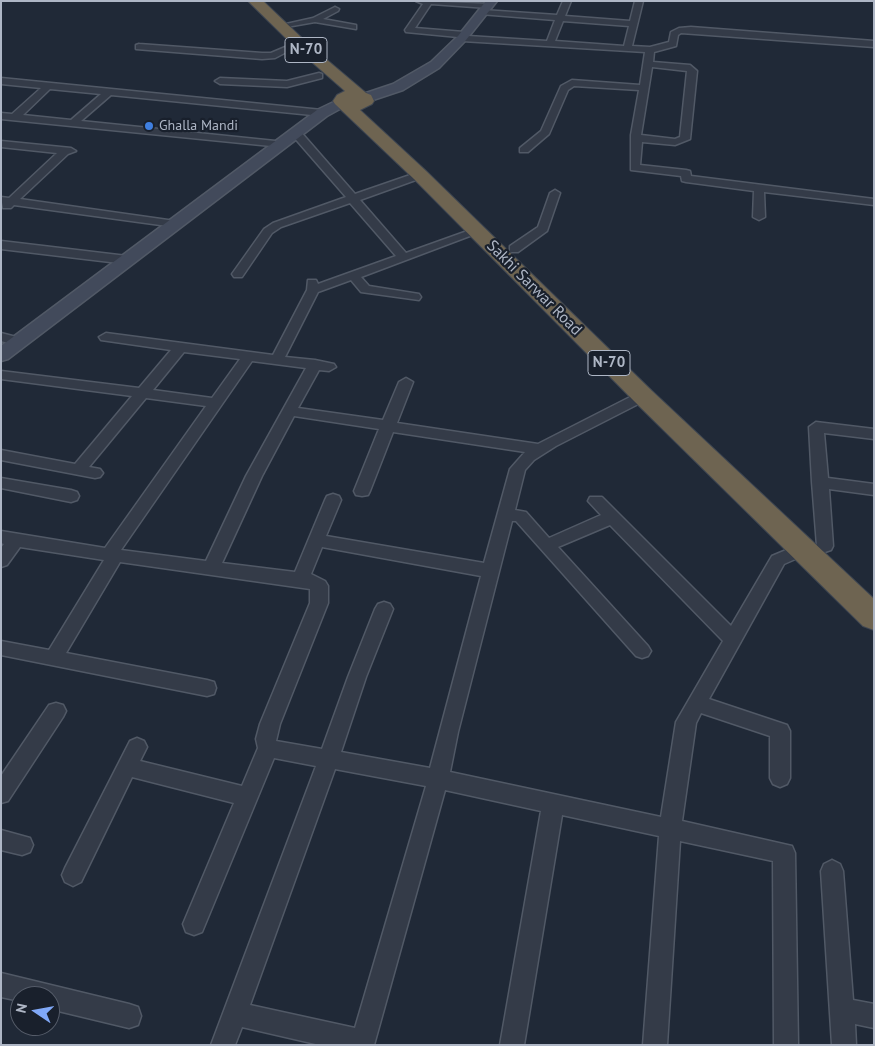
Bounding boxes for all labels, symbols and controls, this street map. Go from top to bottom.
road number: N-70 [285,38,327,62]
place label: Ghalla Mandi [159,118,238,134]
marker: Ghalla Mandi [143,120,155,132]
street label: Sakhi Sarwar Road [482,236,586,340]
road number: N-70 [588,350,630,376]
north arrow [10,986,60,1036]
text: N [12,1002,31,1014]

